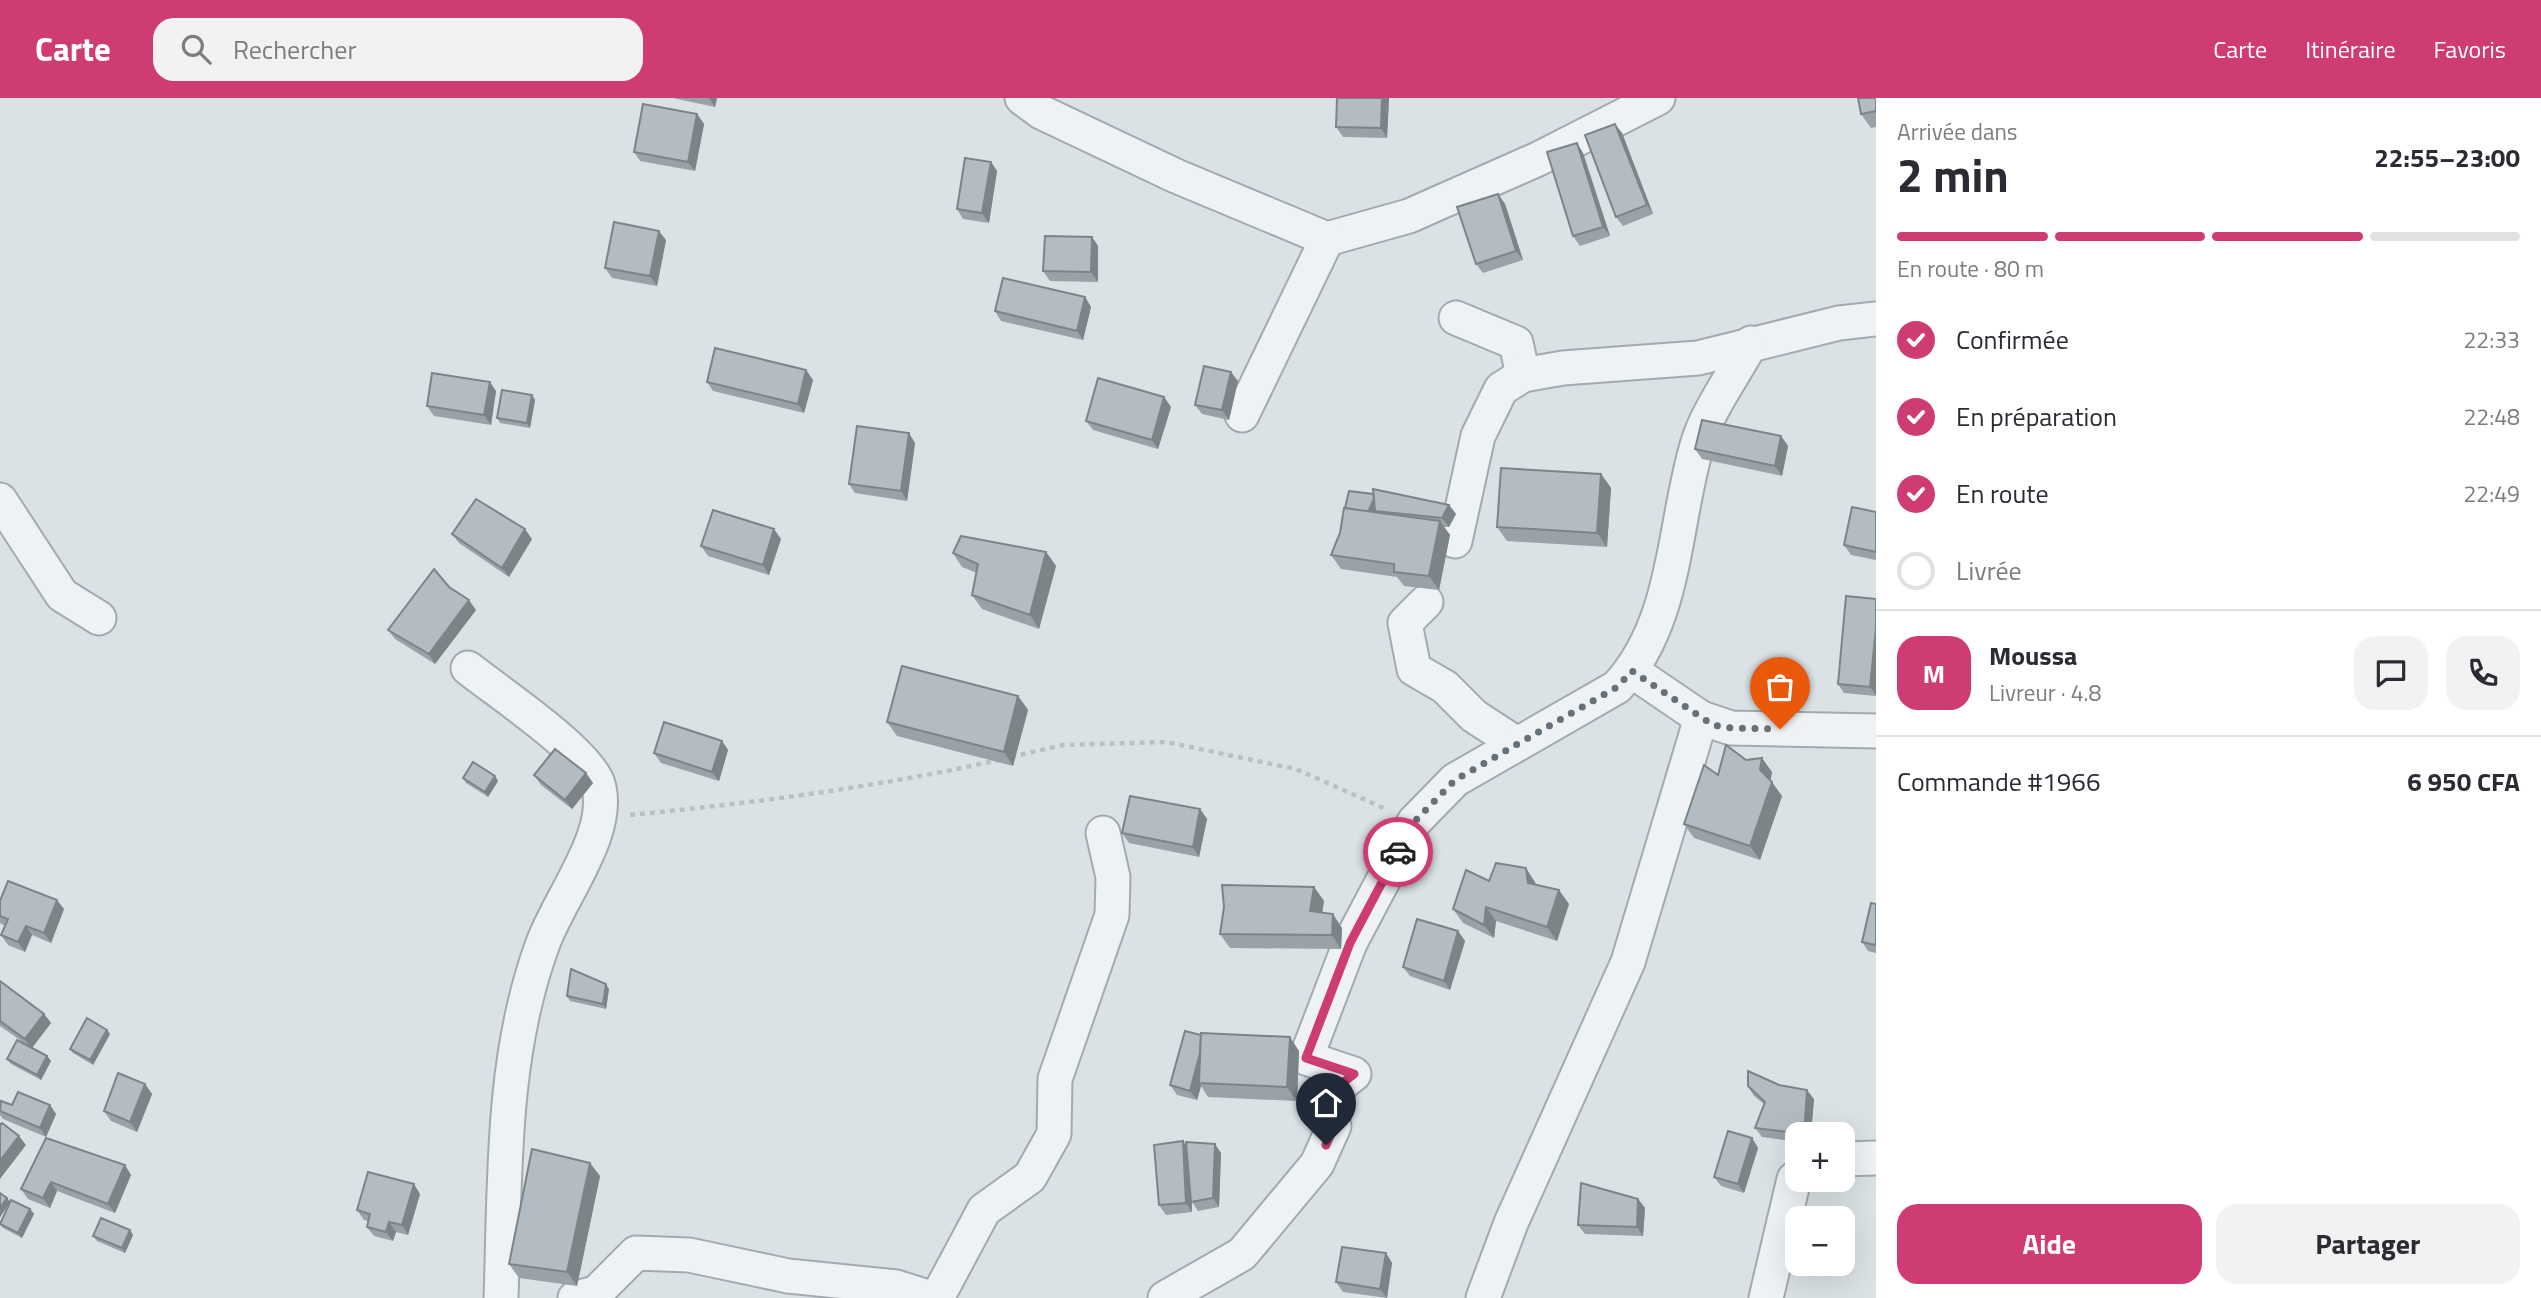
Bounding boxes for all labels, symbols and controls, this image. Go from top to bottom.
search box [153,18,643,81]
text: Carte [35,24,111,74]
icon: search [177,30,215,68]
text: Rechercher [233,30,356,69]
text: Carte [2213,31,2267,67]
text: Itinéraire [2305,31,2396,67]
text: Favoris [2434,31,2506,67]
text: Arrivée dans [1897,114,2018,149]
text: 22:55–23:00 [2374,138,2520,177]
text: 2 min [1897,140,2009,210]
text: En route · 80 m [1897,251,2044,286]
text: Confirmée [1956,320,2069,359]
icon: check [1897,321,1935,359]
text: 22:33 [2463,322,2520,357]
text: En préparation [1956,397,2117,436]
icon: check [1897,398,1935,436]
text: 22:48 [2463,399,2520,434]
text: En route [1956,474,2049,513]
icon: check [1897,475,1935,513]
text: 22:49 [2463,476,2520,511]
text: Livrée [1956,551,2022,590]
text: Moussa [1989,636,2077,675]
button: chat [2354,636,2428,710]
button: phone [2446,636,2520,710]
text: M [1923,654,1945,693]
pin [1750,657,1810,729]
icon: bag [1761,668,1799,706]
text: Livreur · 4.8 [1989,675,2101,710]
text: Commande #1966 [1897,762,2100,801]
text: 6 950 CFA [2407,762,2520,801]
courier [1363,817,1433,887]
icon: car [1379,833,1417,871]
pin [1296,1073,1356,1145]
icon: home [1307,1084,1345,1122]
map controls [1785,1122,1855,1276]
button: + [1785,1122,1855,1192]
button: Aide [1897,1204,2202,1284]
button: Partager [2216,1204,2520,1284]
button: − [1785,1206,1855,1276]

